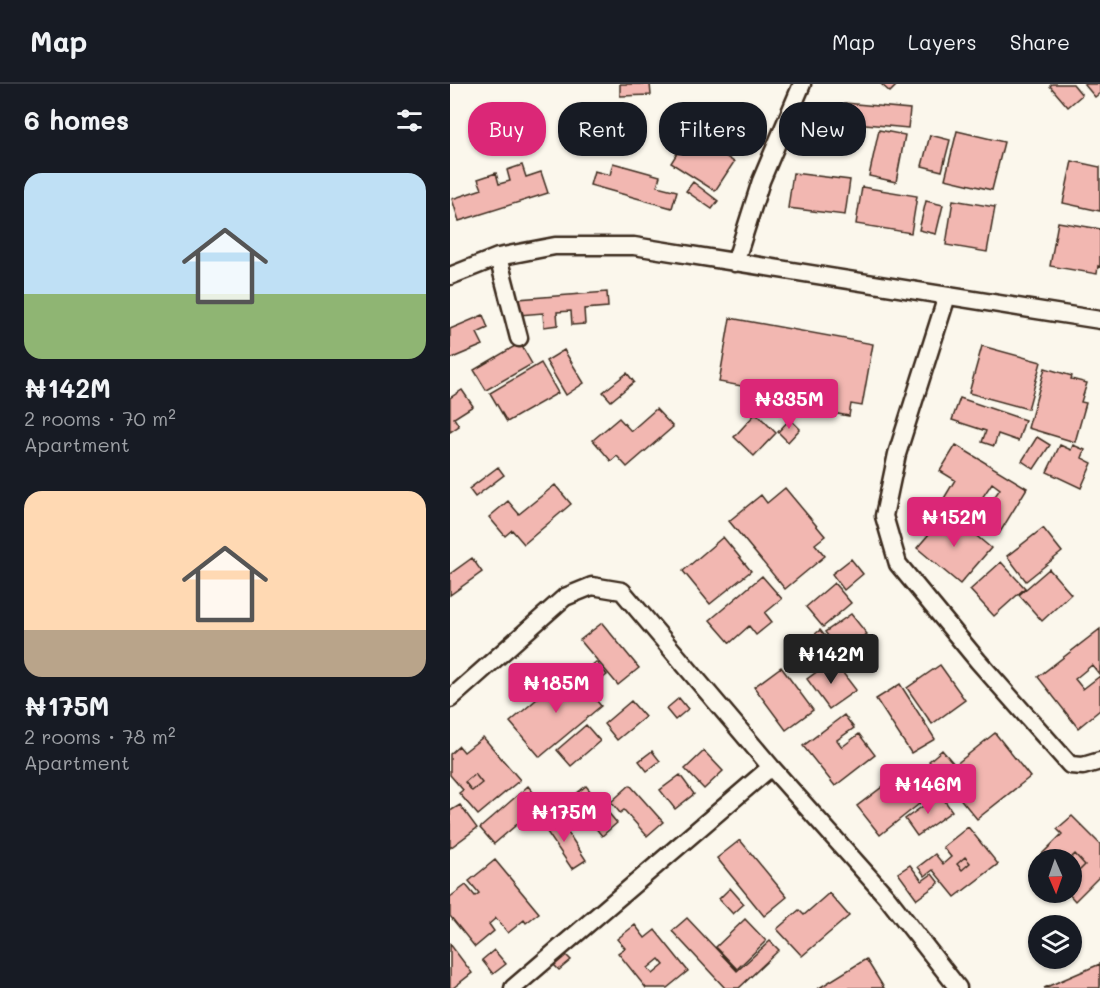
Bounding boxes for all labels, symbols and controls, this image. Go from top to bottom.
text: Map [30,23,87,59]
text: Map [832,28,875,55]
text: Layers [908,28,977,55]
text: Share [1010,28,1070,55]
chip: Buy [468,102,546,156]
chip: Rent [558,102,647,156]
chip: Filters [659,102,767,156]
chip: New [779,102,866,156]
text: 6 homes [24,103,129,137]
icon: filters [393,104,426,137]
icon: home [171,212,279,320]
text: ₦142M [24,371,111,405]
pin: ₦335M [747,379,831,430]
text: ₦335M [754,385,824,411]
text: 2 rooms · 70 m² [24,405,176,431]
text: Apartment [24,431,130,457]
pin: ₦152M [912,497,996,548]
text: ₦152M [921,503,987,529]
icon: home [171,530,279,638]
pin: ₦142M [789,634,873,685]
text: ₦142M [798,640,864,666]
pin: ₦185M [514,663,598,714]
text: ₦185M [522,669,590,695]
text: ₦175M [24,689,110,723]
text: 2 rooms · 78 m² [24,723,176,749]
text: Apartment [24,749,130,775]
pin: ₦146M [886,764,970,815]
text: ₦146M [894,770,962,796]
pin: ₦175M [522,792,606,843]
text: ₦175M [531,798,597,824]
north arrow [1028,849,1082,903]
map controls [1028,849,1082,969]
button: layers [1028,915,1082,969]

